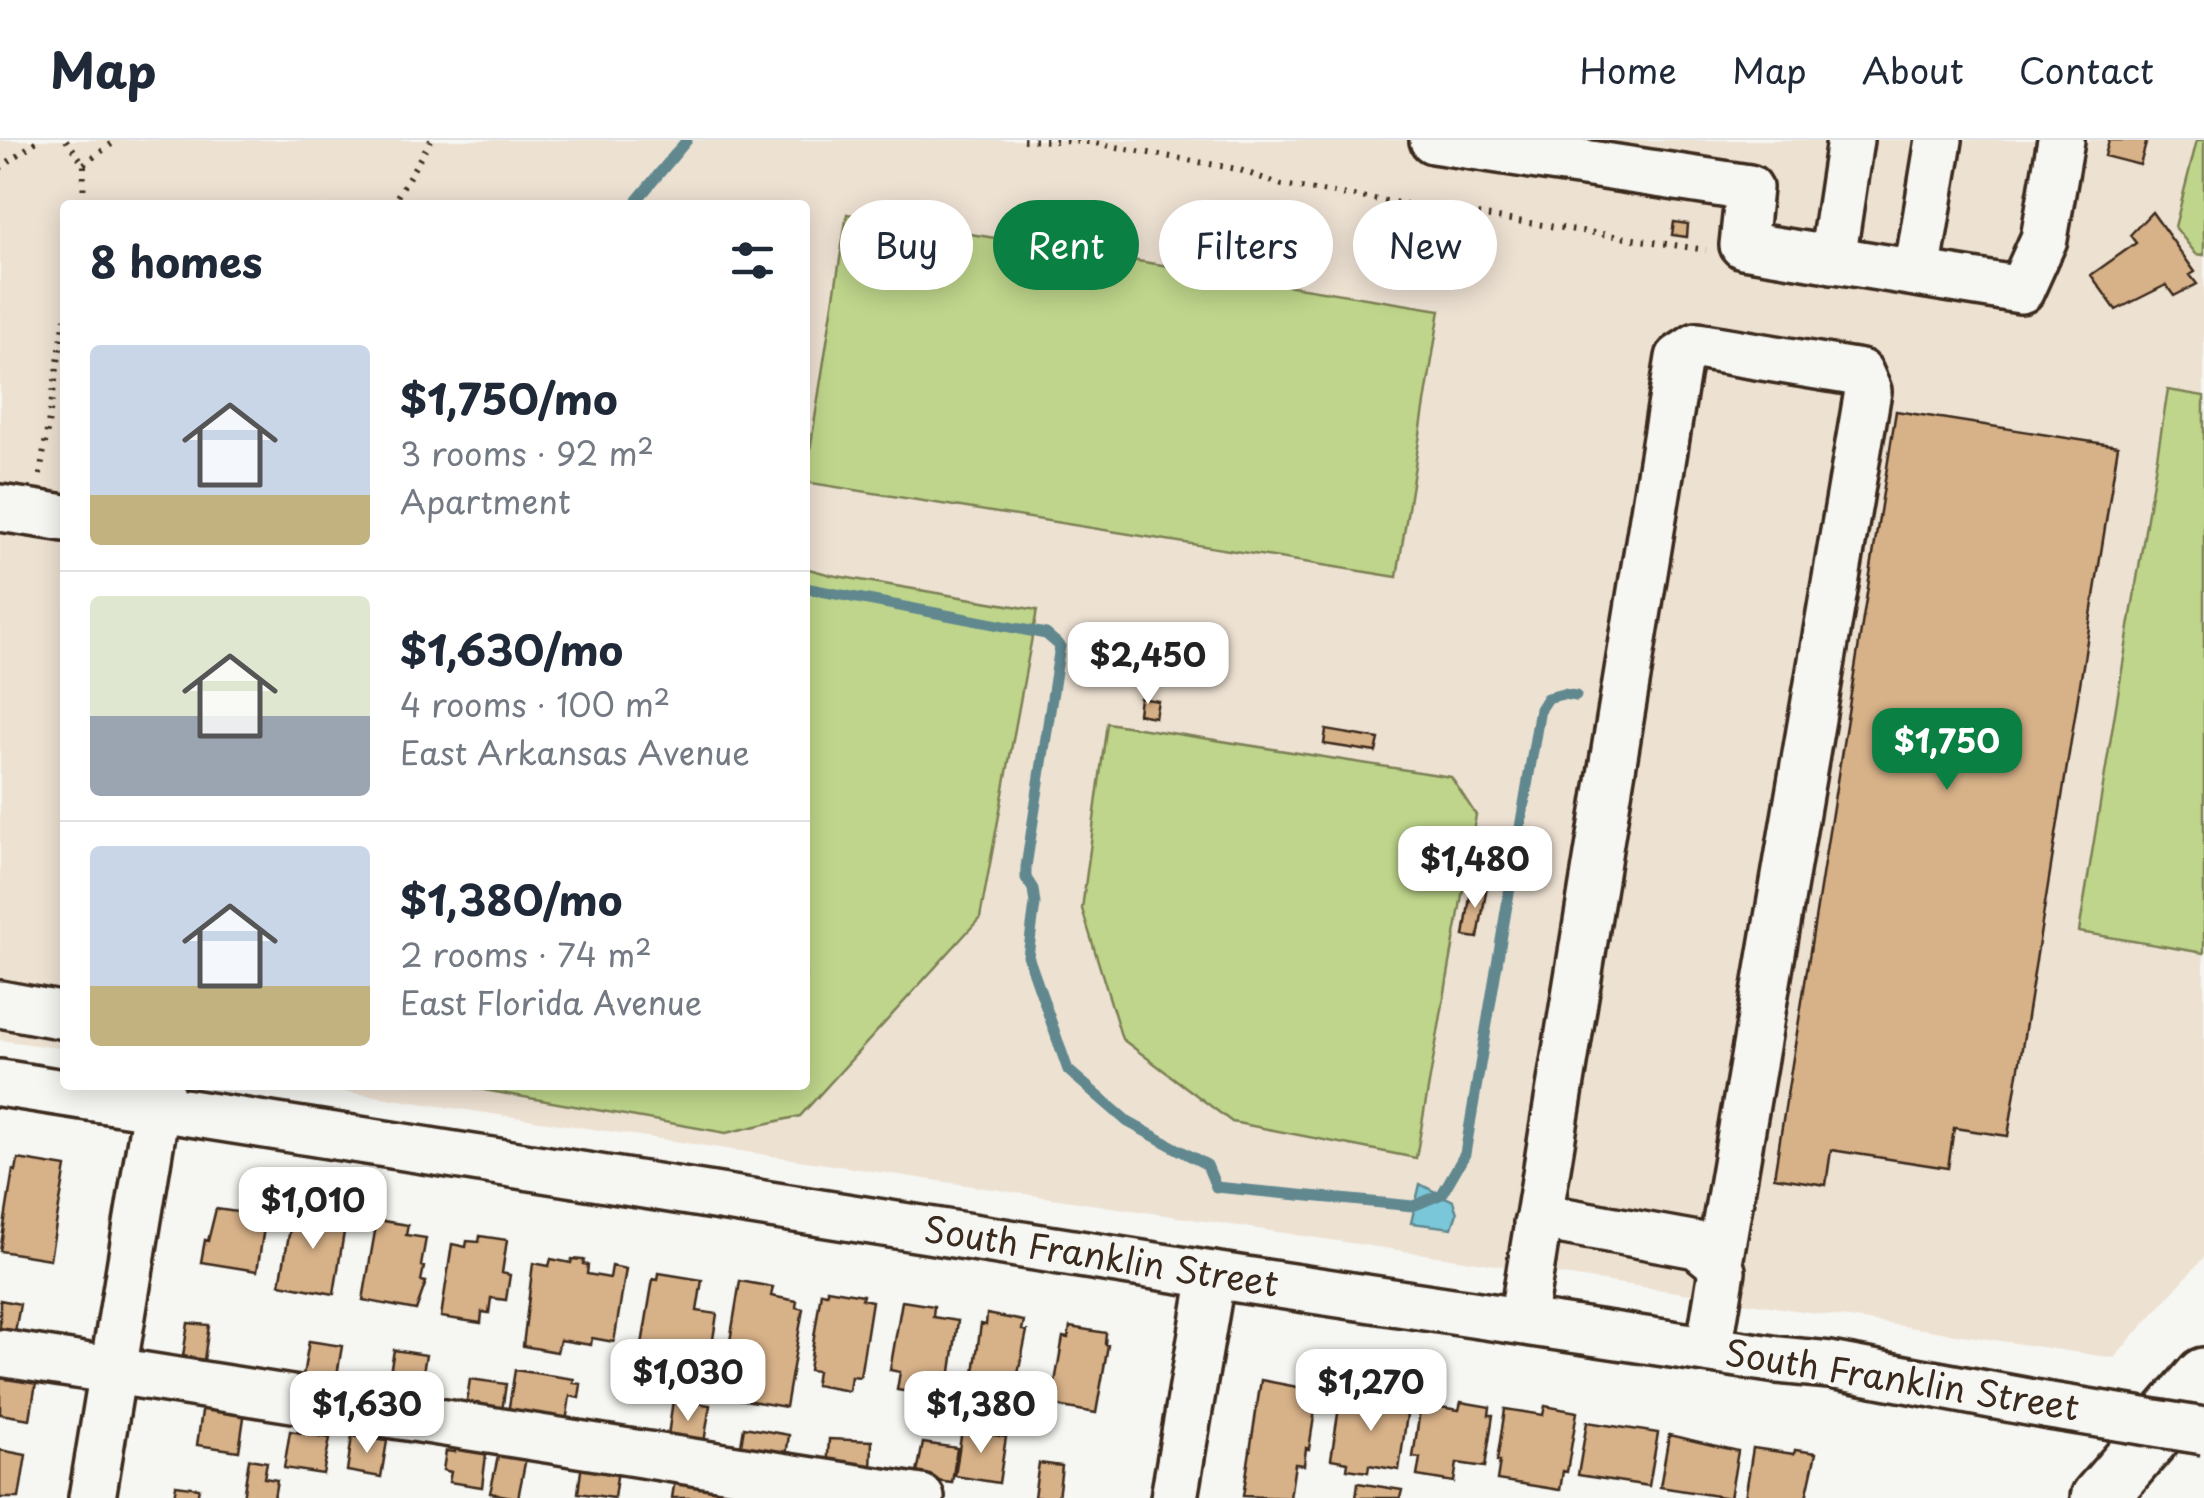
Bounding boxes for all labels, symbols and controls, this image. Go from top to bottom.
text: Map [50,33,156,105]
text: Home [1580,43,1677,96]
text: Map [1732,43,1807,96]
text: About [1862,43,1964,96]
text: Contact [2019,43,2154,96]
chip: Buy [840,200,973,290]
chip: Rent [993,200,1139,290]
chip: Filters [1159,200,1333,290]
chip: New [1353,200,1497,290]
text: 8 homes [90,229,263,292]
icon: filters [725,233,780,288]
text: $1,750/mo [400,366,618,429]
icon: home [170,385,290,505]
text: 3 rooms · 92 m² [400,429,654,477]
text: Apartment [400,477,571,525]
text: $1,630/mo [400,617,623,680]
pin: $2,450 [1067,622,1229,707]
text: $2,450 [1090,630,1206,678]
icon: home [170,636,290,756]
text: 4 rooms · 100 m² [400,680,670,728]
pin: $1,750 [1866,708,2028,793]
text: $1,750 [1894,716,2000,764]
text: East Arkansas Avenue [400,728,750,776]
pin: $1,480 [1394,826,1556,911]
text: $1,480 [1420,834,1530,882]
text: $1,380/mo [400,867,622,930]
icon: home [170,886,290,1006]
text: 2 rooms · 74 m² [400,930,652,978]
text: East Florida Avenue [400,978,702,1026]
pin: $1,010 [232,1167,394,1252]
text: $1,010 [261,1175,365,1223]
street label: South Franklin Street [921,1201,1282,1309]
street label: South Franklin Street [1722,1324,2083,1433]
pin: $1,030 [607,1339,769,1424]
text: $1,030 [632,1347,744,1395]
pin: $1,270 [1290,1349,1452,1434]
text: $1,270 [1318,1357,1424,1405]
pin: $1,630 [286,1371,448,1456]
pin: $1,380 [900,1371,1062,1456]
text: $1,630 [312,1379,422,1427]
text: $1,380 [926,1379,1036,1427]

